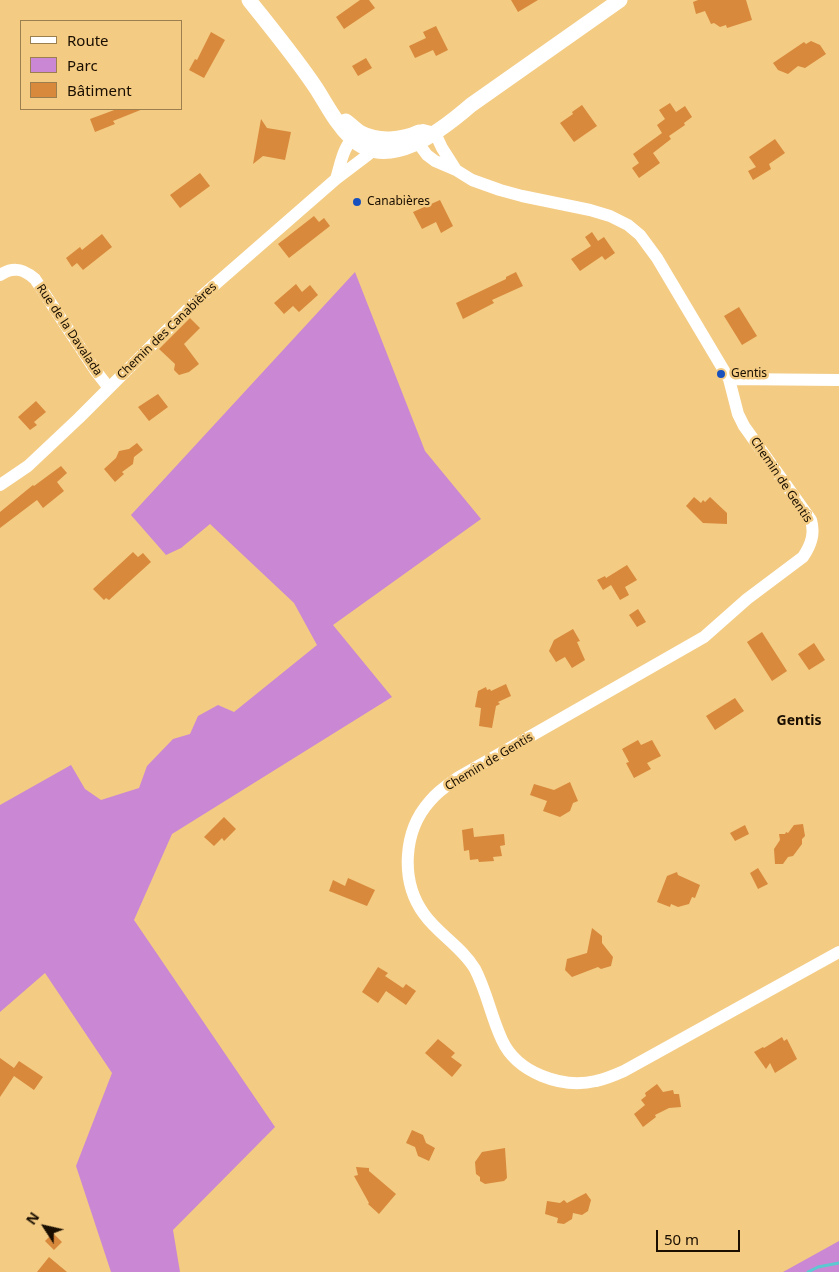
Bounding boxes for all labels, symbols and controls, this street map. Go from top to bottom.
legend [20,20,182,110]
text: Route [67,30,109,50]
text: Parc [67,55,98,75]
text: Bâtiment [67,80,132,100]
place label: Canabières [367,195,430,209]
marker: Canabières [351,196,363,208]
street label: Chemin des Canabières [114,280,220,382]
street label: Rue de la Davalada [33,282,105,378]
place label: Gentis [731,367,767,381]
marker: Gentis [715,368,727,380]
street label: Chemin de Gentis [747,435,815,525]
district label: Gentis [777,713,821,729]
street label: Chemin de Gentis [442,730,536,794]
north arrow [20,1202,70,1252]
text: N [21,1208,43,1228]
scale bar [659,1220,743,1252]
text: 50 m [664,1229,699,1249]

